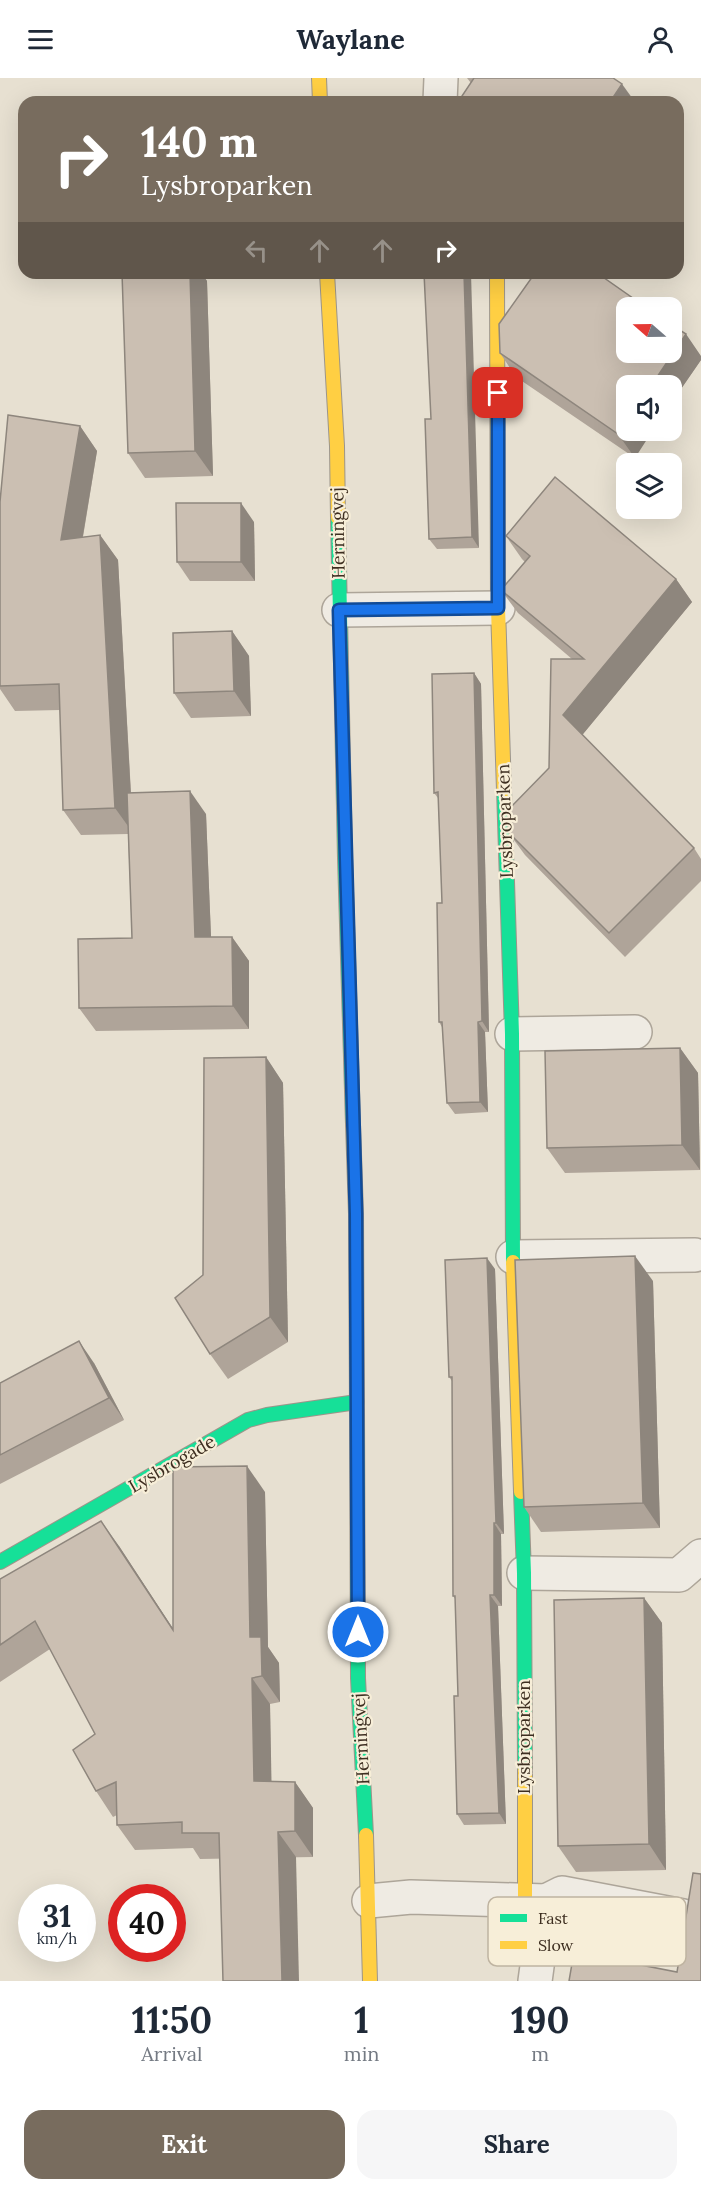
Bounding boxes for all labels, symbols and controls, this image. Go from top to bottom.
text: Waylane [296,22,405,56]
icon: menu [24,23,57,56]
icon: person [644,23,677,56]
text: 140 m [141,115,257,169]
icon: right [42,120,120,198]
text: Lysbroparken [141,168,313,202]
icon: left [240,234,273,267]
icon: ahead [303,234,336,267]
icon: ahead [366,234,399,267]
icon: right [429,234,462,267]
north arrow [616,297,682,363]
map controls [616,297,682,519]
pin [472,367,523,418]
button: sound [616,375,682,441]
icon: arrive [481,376,514,409]
button: layers [616,453,682,519]
street label: Herningvej [325,487,350,579]
street label: Lysbroparken [491,763,518,879]
street label: Lysbrogade [124,1429,219,1498]
position arrow [326,1600,390,1664]
street label: Lysbroparken [512,1680,535,1794]
street label: Herningvej [347,1693,374,1785]
speed limit sign: 40 [108,1884,186,1962]
text: 31 [43,1897,71,1935]
legend [488,1897,686,1966]
text: Fast [538,1908,569,1928]
text: km/h [37,1929,77,1948]
text: Slow [538,1935,574,1955]
text: 11:50 [132,1997,212,2043]
text: 1 [354,1997,369,2043]
text: 190 [511,1997,569,2043]
text: Arrival [141,2041,202,2066]
text: min [344,2041,379,2066]
text: m [531,2041,549,2066]
button: Exit [24,2110,345,2179]
button: Share [357,2110,677,2179]

